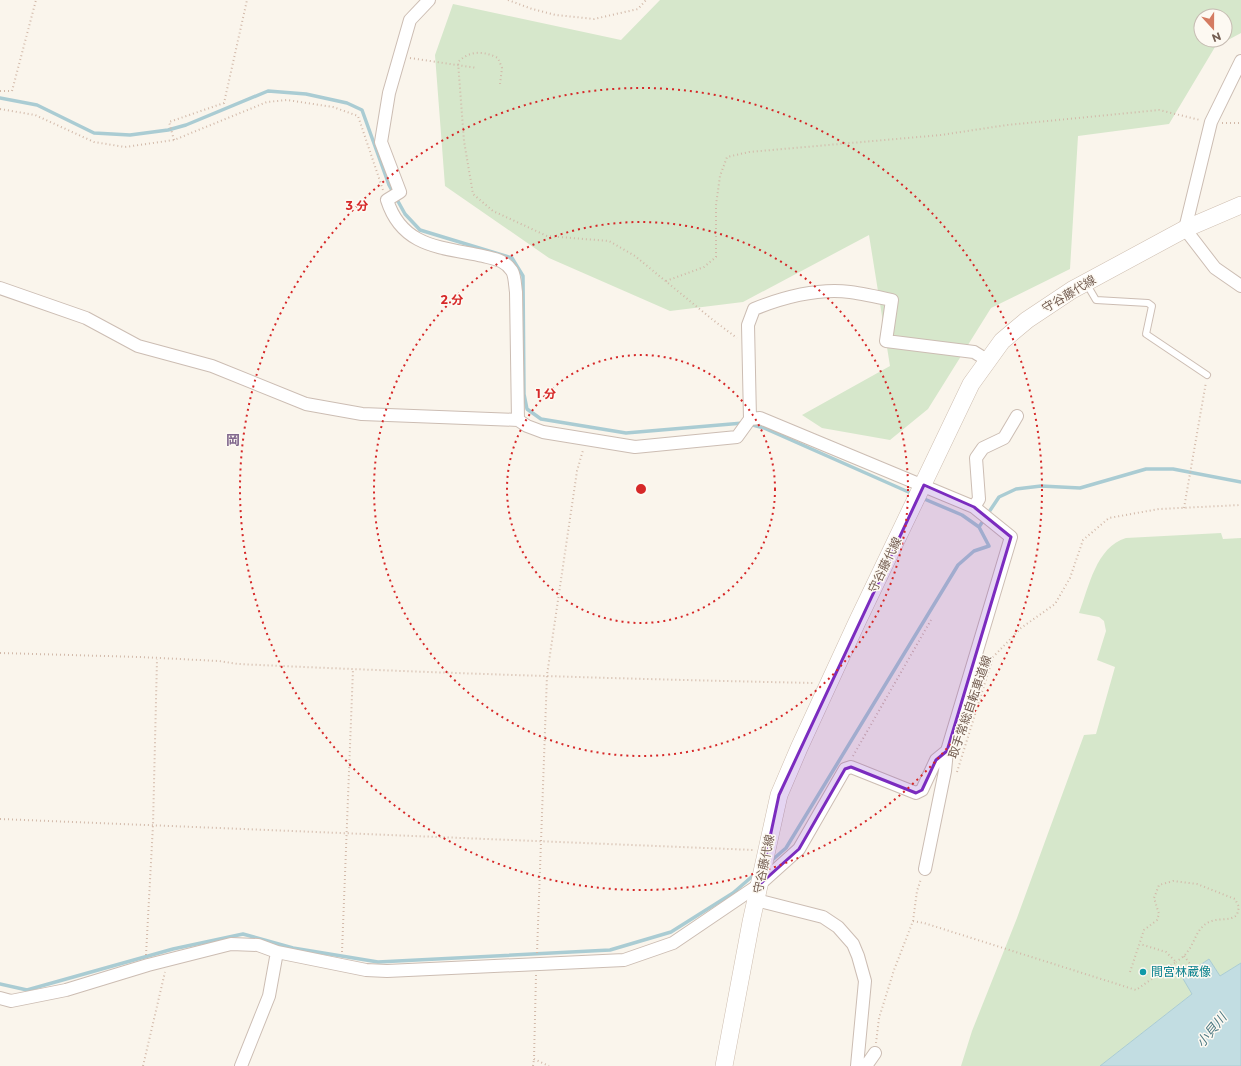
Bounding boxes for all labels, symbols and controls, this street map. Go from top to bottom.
north arrow [1193,8,1233,48]
text: N [1210,29,1223,45]
text: 3 分 [345,198,368,213]
street label: 守谷藤代線 [1039,272,1098,315]
text: 2 分 [441,292,463,307]
text: 1 分 [536,386,556,401]
district label: 岡 [226,431,240,449]
centre of rings [634,482,648,496]
street label: 守谷藤代線 [865,535,904,595]
street label: 取手常総自転車道線 [945,653,994,760]
street label: 守谷藤代線 [750,833,777,895]
place label: 間宮林蔵像 [1151,964,1211,979]
marker: 間宮林蔵像 [1138,967,1148,977]
water label: 小貝川 [1193,1008,1231,1050]

